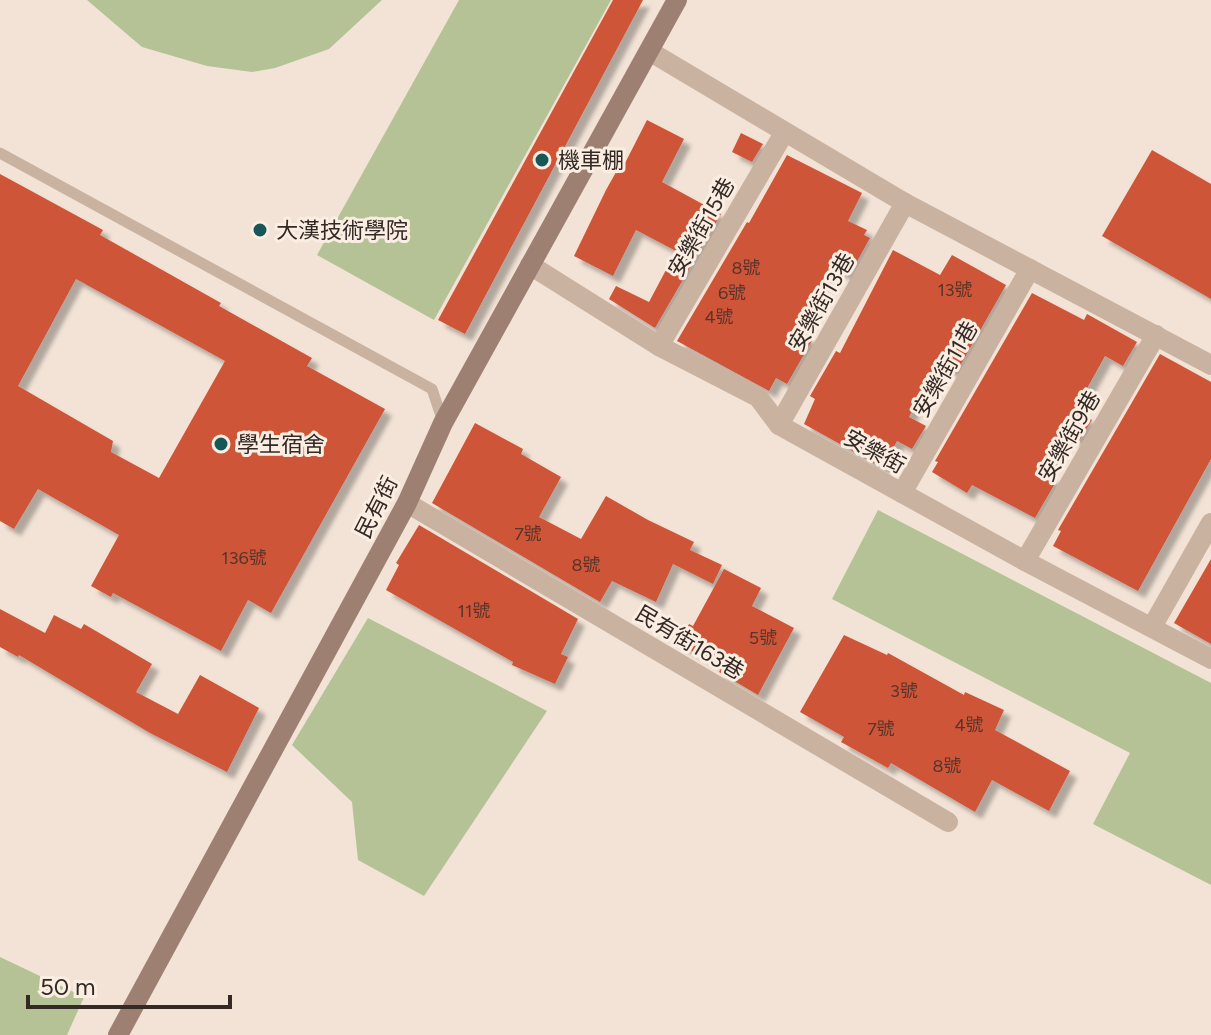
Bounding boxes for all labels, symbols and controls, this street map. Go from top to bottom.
place label: 機車棚 [558,147,624,174]
marker: 機車棚 [533,151,551,169]
street label: 安樂街15巷 [662,173,741,282]
place label: 大漢技術學院 [276,217,408,244]
marker: 大漢技術學院 [251,221,269,239]
street label: 安樂街13巷 [782,248,860,356]
house number: 8號 [731,257,761,279]
house number: 13號 [937,279,973,301]
house number: 6號 [718,282,746,304]
house number: 4號 [704,306,734,328]
street label: 安樂街11巷 [907,317,984,422]
street label: 安樂街9巷 [1033,386,1106,486]
street label: 安樂街 [839,424,910,479]
place label: 學生宿舍 [237,431,325,458]
marker: 學生宿舍 [212,435,230,453]
street label: 民有街 [349,472,403,543]
house number: 7號 [514,523,542,545]
house number: 136號 [221,547,267,569]
house number: 8號 [571,554,601,576]
house number: 11號 [458,600,490,622]
street label: 民有街163巷 [631,600,749,685]
house number: 5號 [749,627,777,649]
house number: 3號 [890,680,918,702]
house number: 4號 [954,714,984,736]
house number: 7號 [867,718,895,740]
house number: 8號 [932,755,962,777]
scale bar [28,959,230,1009]
text: 50 m [40,972,96,1001]

